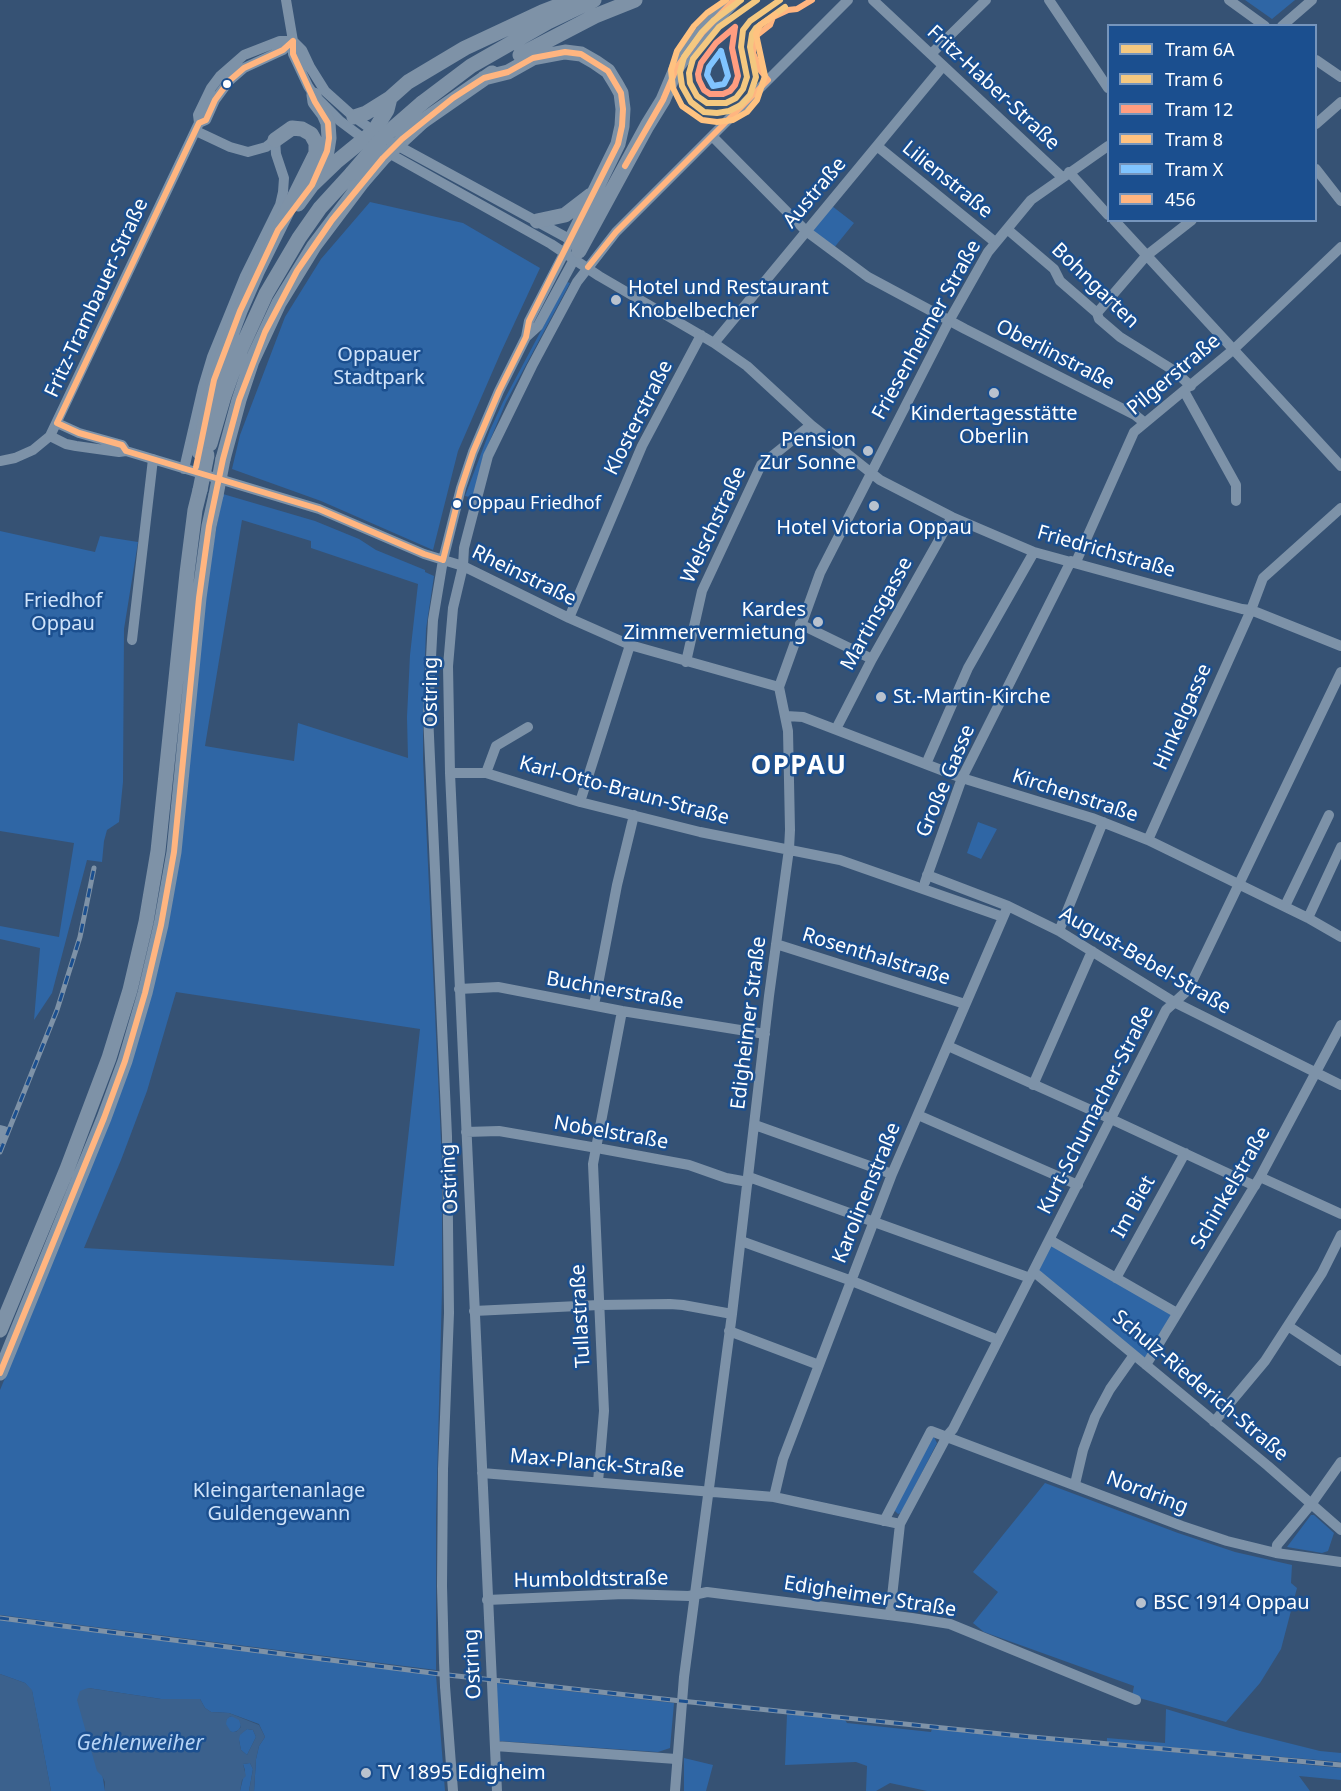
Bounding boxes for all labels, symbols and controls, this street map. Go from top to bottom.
street label: Fritz-Haber-Straße [922,20,1064,156]
legend [1107,24,1317,222]
text: Tram 6A [1165,37,1235,61]
text: Tram 6 [1165,67,1223,91]
unlabelled marker [221,78,233,90]
text: Tram 12 [1165,97,1233,121]
text: Tram 8 [1165,127,1223,151]
street label: Lilienstraße [897,136,997,224]
street label: Austraße [779,153,851,233]
text: Tram X [1165,157,1223,181]
text: 456 [1165,187,1196,211]
street label: Fritz-Trambauer-Straße [40,195,154,401]
street label: Friesenheimer Straße [868,236,986,424]
street label: Bohngarten [1046,238,1144,334]
place label: Hotel und Restaurant Knobelbecher [628,276,829,323]
marker: Hotel und Restaurant Knobelbecher [609,293,623,307]
street label: Oberlinstraße [992,315,1118,395]
street label: Pilgerstraße [1123,329,1225,421]
park label: Oppauer Stadtpark [333,343,425,390]
street label: Klosterstraße [600,357,678,479]
marker: Kindertagesstätte Oberlin [987,386,1001,400]
place label: Kindertagesstätte Oberlin [910,402,1078,449]
place label: Pension Zur Sonne [760,428,856,475]
marker: Pension Zur Sonne [861,444,875,458]
street label: Welschstraße [677,463,751,587]
place label: Oppau Friedhof [468,493,601,515]
marker: Oppau Friedhof [451,498,463,510]
marker: Hotel Victoria Oppau [867,499,881,513]
place label: Hotel Victoria Oppau [776,516,972,540]
street label: Friedrichstraße [1034,521,1178,583]
street label: Rheinstraße [468,540,580,612]
street label: Martinsgasse [836,553,918,675]
park label: Friedhof Oppau [24,589,102,636]
place label: Kardes Zimmervermietung [623,598,806,645]
marker: Kardes Zimmervermietung [811,615,825,629]
street label: Ostring [419,657,443,727]
street label: Hinkelgasse [1149,660,1217,774]
place label: St.-Martin-Kirche [893,685,1050,709]
marker: St.-Martin-Kirche [874,690,888,704]
street label: Große Gasse [912,721,980,841]
street label: Karl-Otto-Braun-Straße [516,751,732,831]
district label: OPPAU [751,751,847,783]
street label: Kirchenstraße [1009,764,1141,828]
street label: August-Bebel-Straße [1055,902,1235,1020]
street label: Rosenthalstraße [799,923,953,991]
street label: Edigheimer Straße [726,935,772,1111]
street label: Buchnerstraße [544,967,686,1015]
street label: Kurt-Schumacher-Straße [1033,1002,1159,1218]
street label: Nobelstraße [552,1111,670,1155]
street label: Karolinenstraße [828,1119,906,1267]
street label: Schinkelstraße [1186,1123,1276,1253]
street label: Ostring [436,1143,464,1215]
street label: Im Biet [1107,1172,1161,1242]
street label: Tullastraße [566,1264,596,1368]
street label: Schulz-Riederich-Straße [1107,1306,1293,1466]
street label: Max-Planck-Straße [509,1444,685,1484]
street label: Nordring [1103,1466,1191,1520]
park label: Kleingartenanlage Guldengewann [193,1479,365,1526]
street label: Humboldtstraße [513,1567,669,1593]
street label: Edigheimer Straße [782,1572,958,1622]
place label: BSC 1914 Oppau [1153,1591,1310,1615]
marker: BSC 1914 Oppau [1134,1596,1148,1610]
street label: Ostring [459,1628,487,1700]
water label: Gehlenweiher [76,1731,204,1757]
place label: TV 1895 Edigheim [378,1761,546,1785]
marker: TV 1895 Edigheim [359,1766,373,1780]

